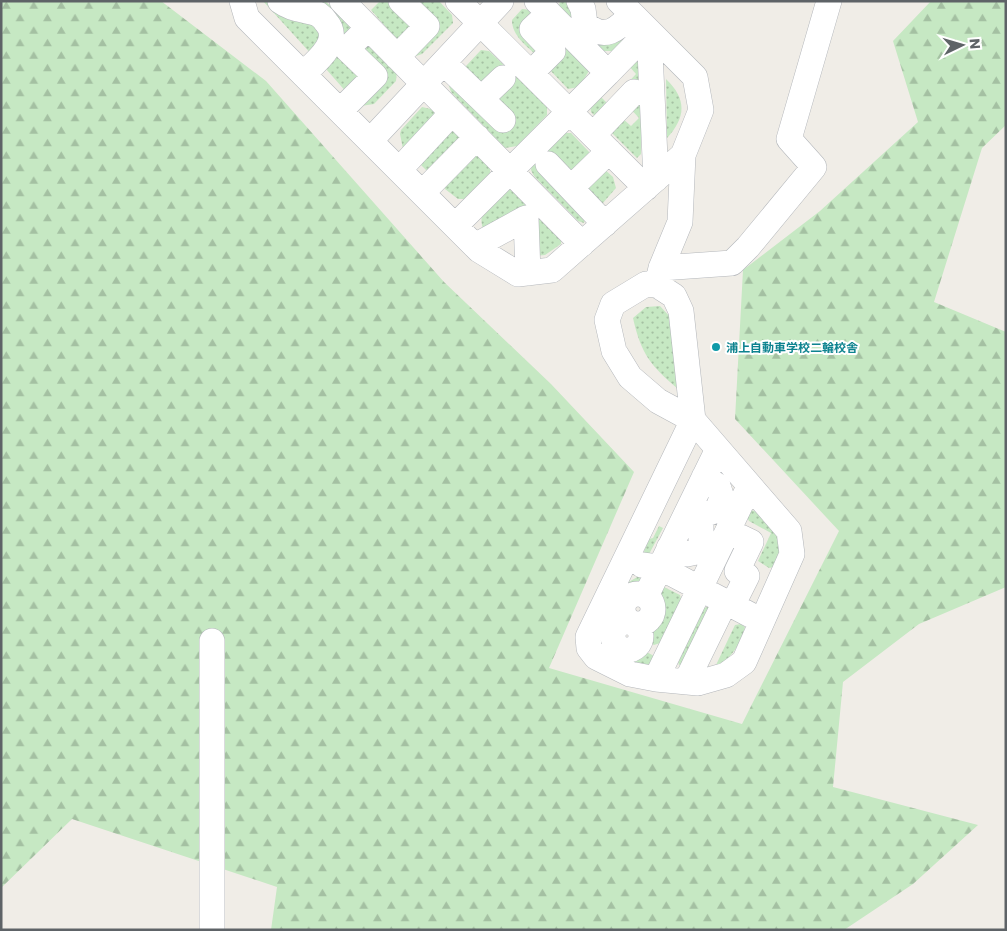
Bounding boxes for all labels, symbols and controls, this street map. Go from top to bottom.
north arrow [937,20,987,70]
text: N [965,38,985,50]
place label: 浦上自動車学校二輪校舎 [726,339,858,356]
marker: 浦上自動車学校二輪校舎 [710,341,722,353]

